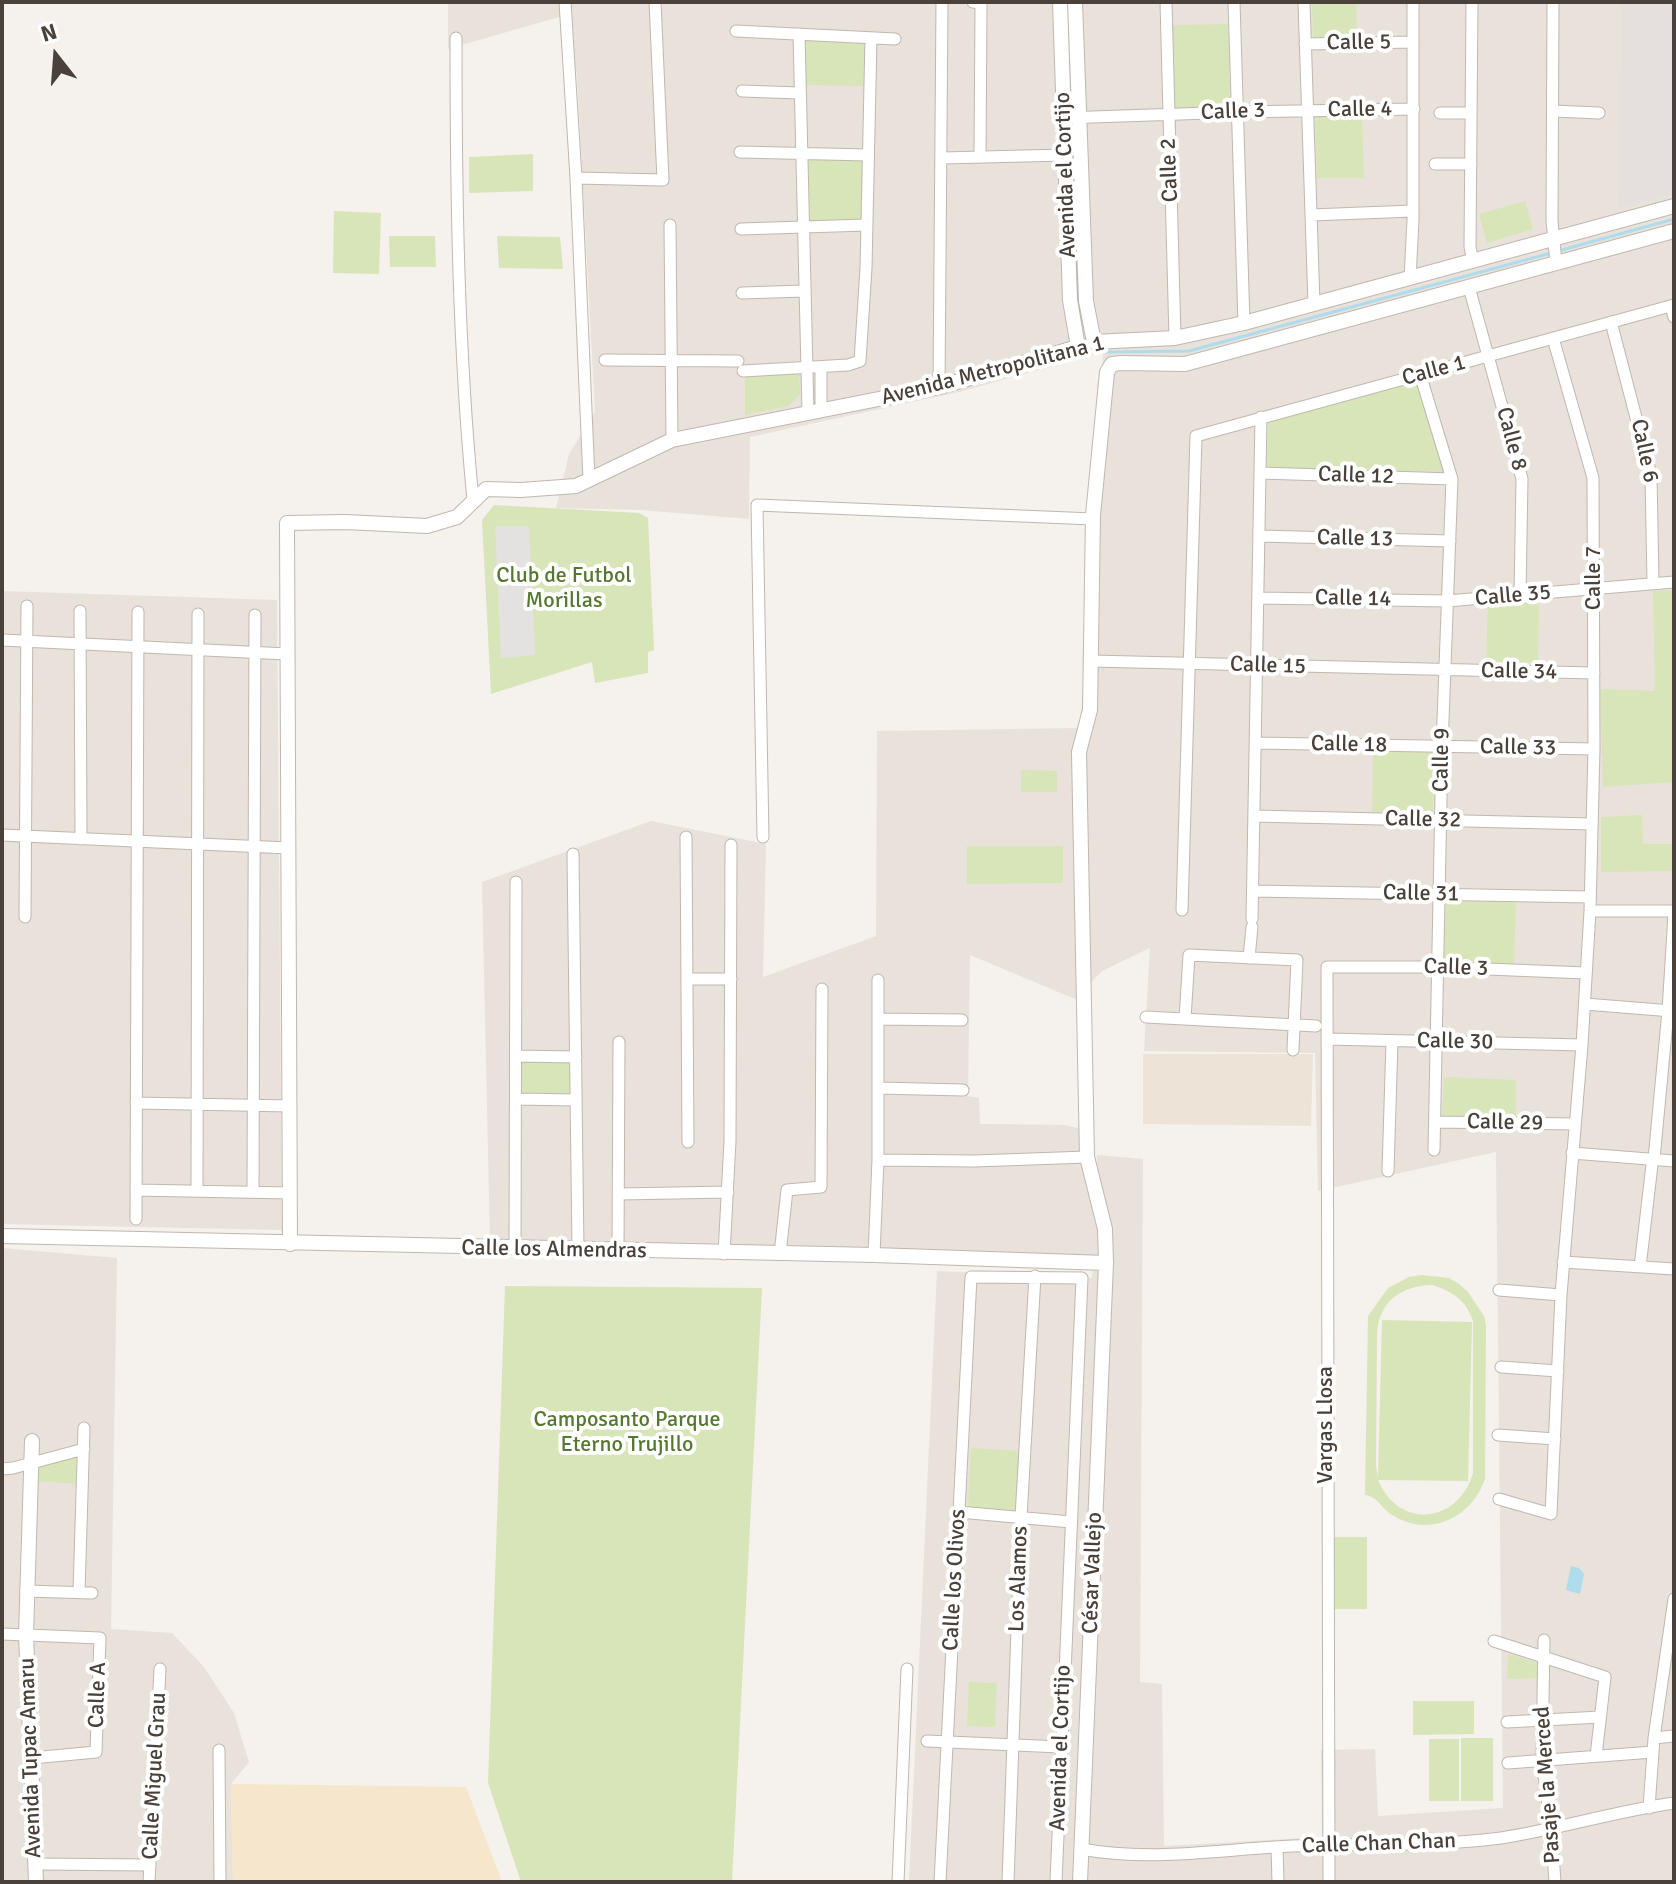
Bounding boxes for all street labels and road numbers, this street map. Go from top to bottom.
street label: Calle 5 [1327,29,1391,57]
street label: Avenida el Cortijo [1050,91,1082,259]
street label: Calle 4 [1328,96,1392,124]
street label: Calle 3 [1200,98,1266,126]
street label: Calle 2 [1156,137,1184,203]
street label: Avenida Metropolitana 1 [879,330,1107,412]
street label: Calle 1 [1399,350,1469,392]
street label: Calle 8 [1490,404,1532,474]
street label: Calle 6 [1624,417,1664,485]
street label: Calle 12 [1317,461,1395,491]
street label: Calle 13 [1317,525,1393,553]
street label: Calle 7 [1581,546,1607,610]
street label: Calle 35 [1474,580,1552,612]
street label: Calle 14 [1315,585,1391,613]
street label: Calle 15 [1229,651,1307,681]
street label: Calle 34 [1481,658,1557,686]
street label: Calle 9 [1428,728,1456,792]
street label: Calle 18 [1311,731,1387,759]
street label: Calle 33 [1480,734,1556,762]
street label: Calle 32 [1385,806,1461,834]
street label: Calle 31 [1383,880,1459,908]
street label: Calle 3 [1423,954,1489,982]
street label: Calle 30 [1417,1028,1493,1056]
street label: Calle 29 [1467,1109,1543,1137]
street label: Calle los Almendras [461,1235,647,1265]
street label: Vargas Llosa [1313,1366,1339,1484]
street label: Calle los Olivos [938,1508,972,1652]
street label: César Vallejo [1078,1512,1108,1634]
street label: Los Alamos [1004,1525,1034,1633]
street label: Avenida Tupac Amaru [14,1657,48,1859]
street label: Calle A [84,1662,112,1728]
street label: Avenida el Cortijo [1045,1664,1077,1832]
street label: Calle Miguel Grau [137,1692,173,1860]
street label: Pasaje la Merced [1529,1705,1567,1865]
street label: Calle Chan Chan [1301,1828,1457,1860]

